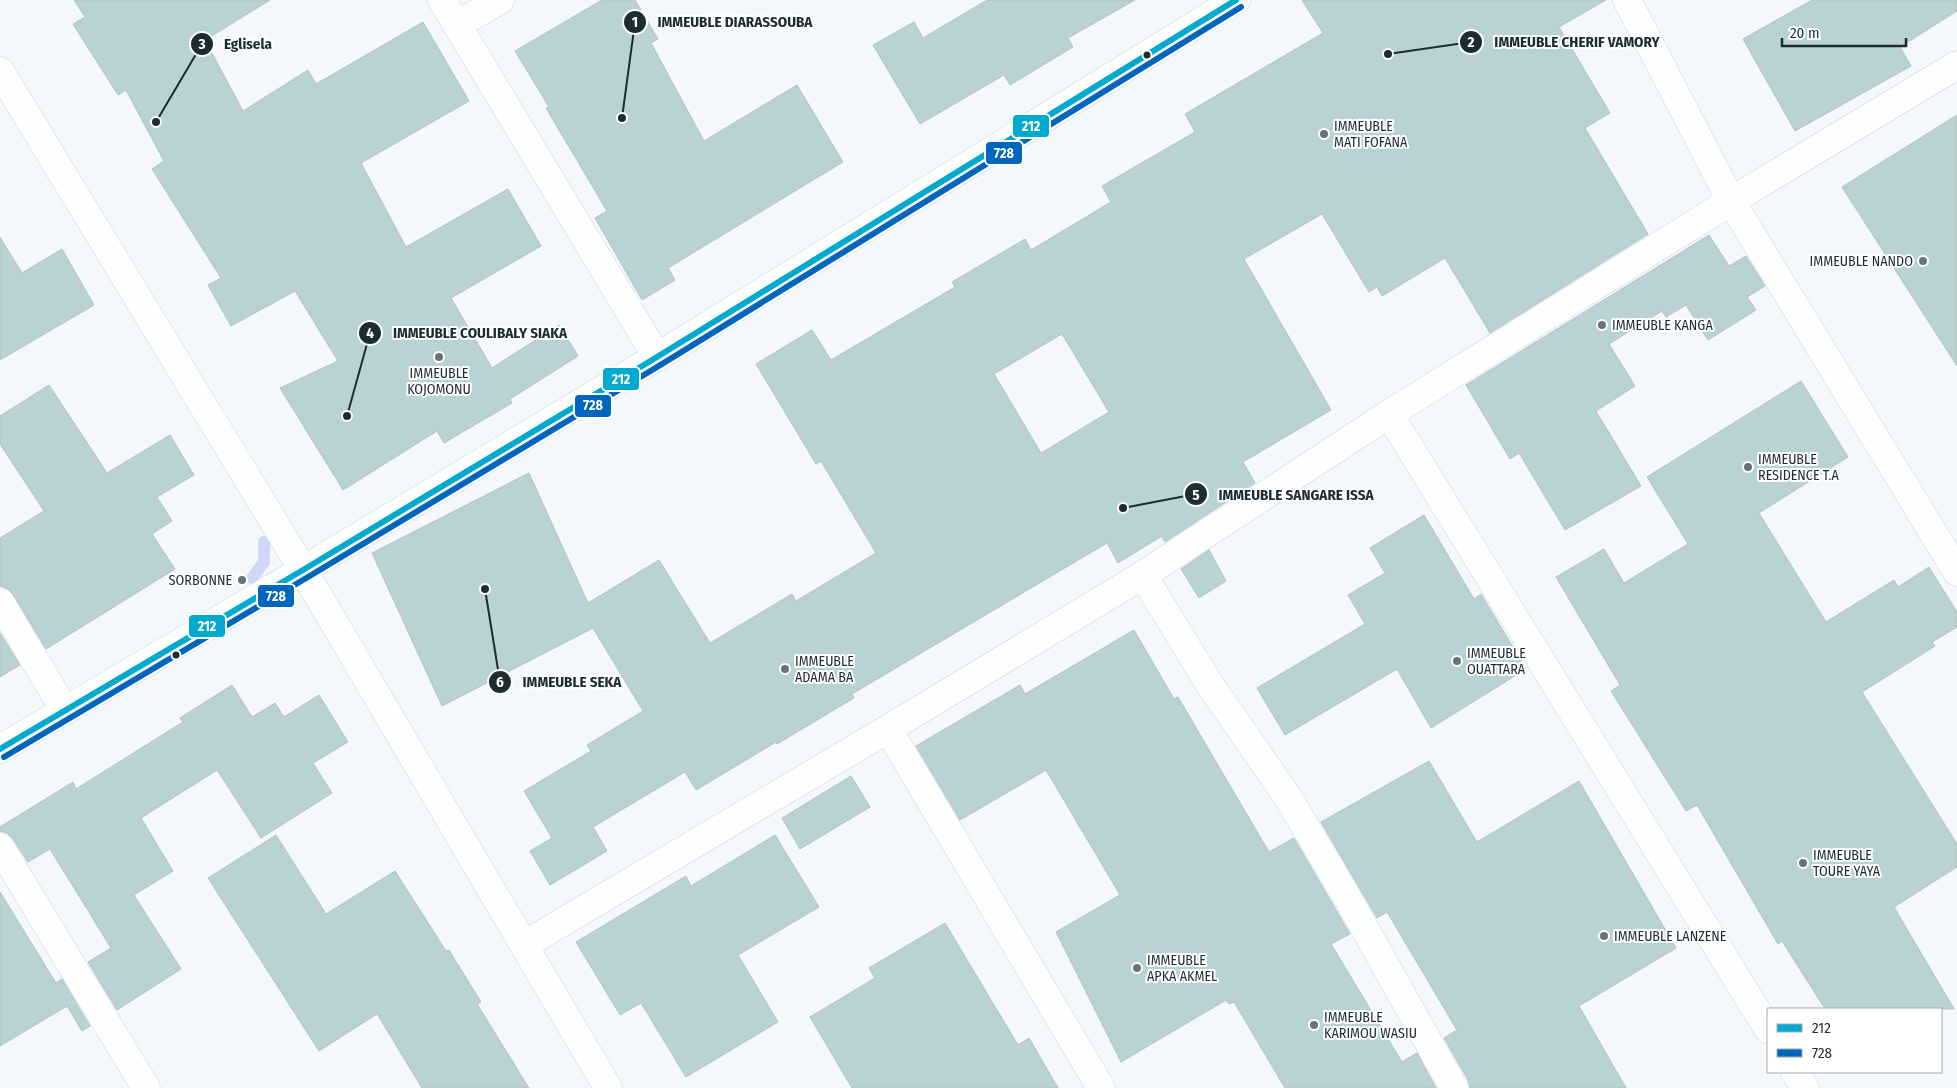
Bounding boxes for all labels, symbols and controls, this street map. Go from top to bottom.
callout: IMMEUBLE DIARASSOUBA [623,7,823,37]
text: 1 [632,13,638,31]
text: IMMEUBLE DIARASSOUBA [658,13,813,31]
scale bar [1782,15,1906,47]
text: 20 m [1790,24,1820,42]
callout: IMMEUBLE CHERIF VAMORY [1459,27,1669,57]
callout: Eglisela [189,29,282,59]
text: 2 [1467,33,1475,51]
text: IMMEUBLE CHERIF VAMORY [1494,33,1661,51]
text: 3 [197,35,206,53]
text: Eglisela [224,35,272,53]
unlabelled marker [1142,50,1152,60]
line badge: 212 [1012,114,1050,138]
text: 212 [1021,118,1041,135]
place label: IMMEUBLE MATI FOFANA [1334,118,1408,151]
marker: IMMEUBLE MATI FOFANA [1318,128,1330,140]
line badge: 728 [985,141,1023,165]
text: 728 [994,145,1015,162]
place label: IMMEUBLE NANDO [1810,253,1913,270]
marker: IMMEUBLE NANDO [1917,255,1929,267]
place label: IMMEUBLE KANGA [1612,317,1713,334]
callout: IMMEUBLE COULIBALY SIAKA [358,318,577,348]
marker: IMMEUBLE KANGA [1596,319,1608,331]
text: 4 [366,324,374,342]
text: IMMEUBLE COULIBALY SIAKA [393,324,568,342]
marker: IMMEUBLE KOJOMONU [433,351,445,363]
place label: IMMEUBLE KOJOMONU [407,365,471,398]
line badge: 212 [602,367,640,391]
text: 212 [611,371,631,388]
line badge: 728 [574,394,612,418]
text: 728 [583,397,604,414]
place label: IMMEUBLE RESIDENCE T.A [1758,451,1839,484]
marker: IMMEUBLE RESIDENCE T.A [1742,461,1754,473]
callout: IMMEUBLE SANGARE ISSA [1184,479,1384,509]
text: 5 [1192,486,1200,504]
text: IMMEUBLE SANGARE ISSA [1218,486,1374,504]
place label: SORBONNE [169,572,232,589]
marker: SORBONNE [236,574,248,586]
line badge: 728 [257,584,295,608]
text: 728 [266,588,287,605]
line badge: 212 [188,614,226,638]
text: 212 [197,618,217,635]
place label: IMMEUBLE OUATTARA [1467,645,1526,678]
unlabelled marker [171,650,181,660]
place label: IMMEUBLE ADAMA BA [795,653,854,686]
marker: IMMEUBLE OUATTARA [1451,655,1463,667]
marker: IMMEUBLE ADAMA BA [779,663,791,675]
callout: IMMEUBLE SEKA [487,667,631,697]
text: 6 [496,673,504,691]
text: IMMEUBLE SEKA [523,673,622,691]
place label: IMMEUBLE TOURE YAYA [1813,847,1881,880]
marker: IMMEUBLE TOURE YAYA [1797,857,1809,869]
place label: IMMEUBLE LANZENE [1614,928,1727,945]
marker: IMMEUBLE LANZENE [1598,930,1610,942]
place label: IMMEUBLE APKA AKMEL [1147,952,1217,985]
marker: IMMEUBLE APKA AKMEL [1131,962,1143,974]
legend [1767,1008,1942,1073]
place label: IMMEUBLE KARIMOU WASIU [1324,1009,1417,1042]
marker: IMMEUBLE KARIMOU WASIU [1308,1019,1320,1031]
text: 212 [1812,1019,1831,1037]
text: 728 [1812,1044,1832,1062]

